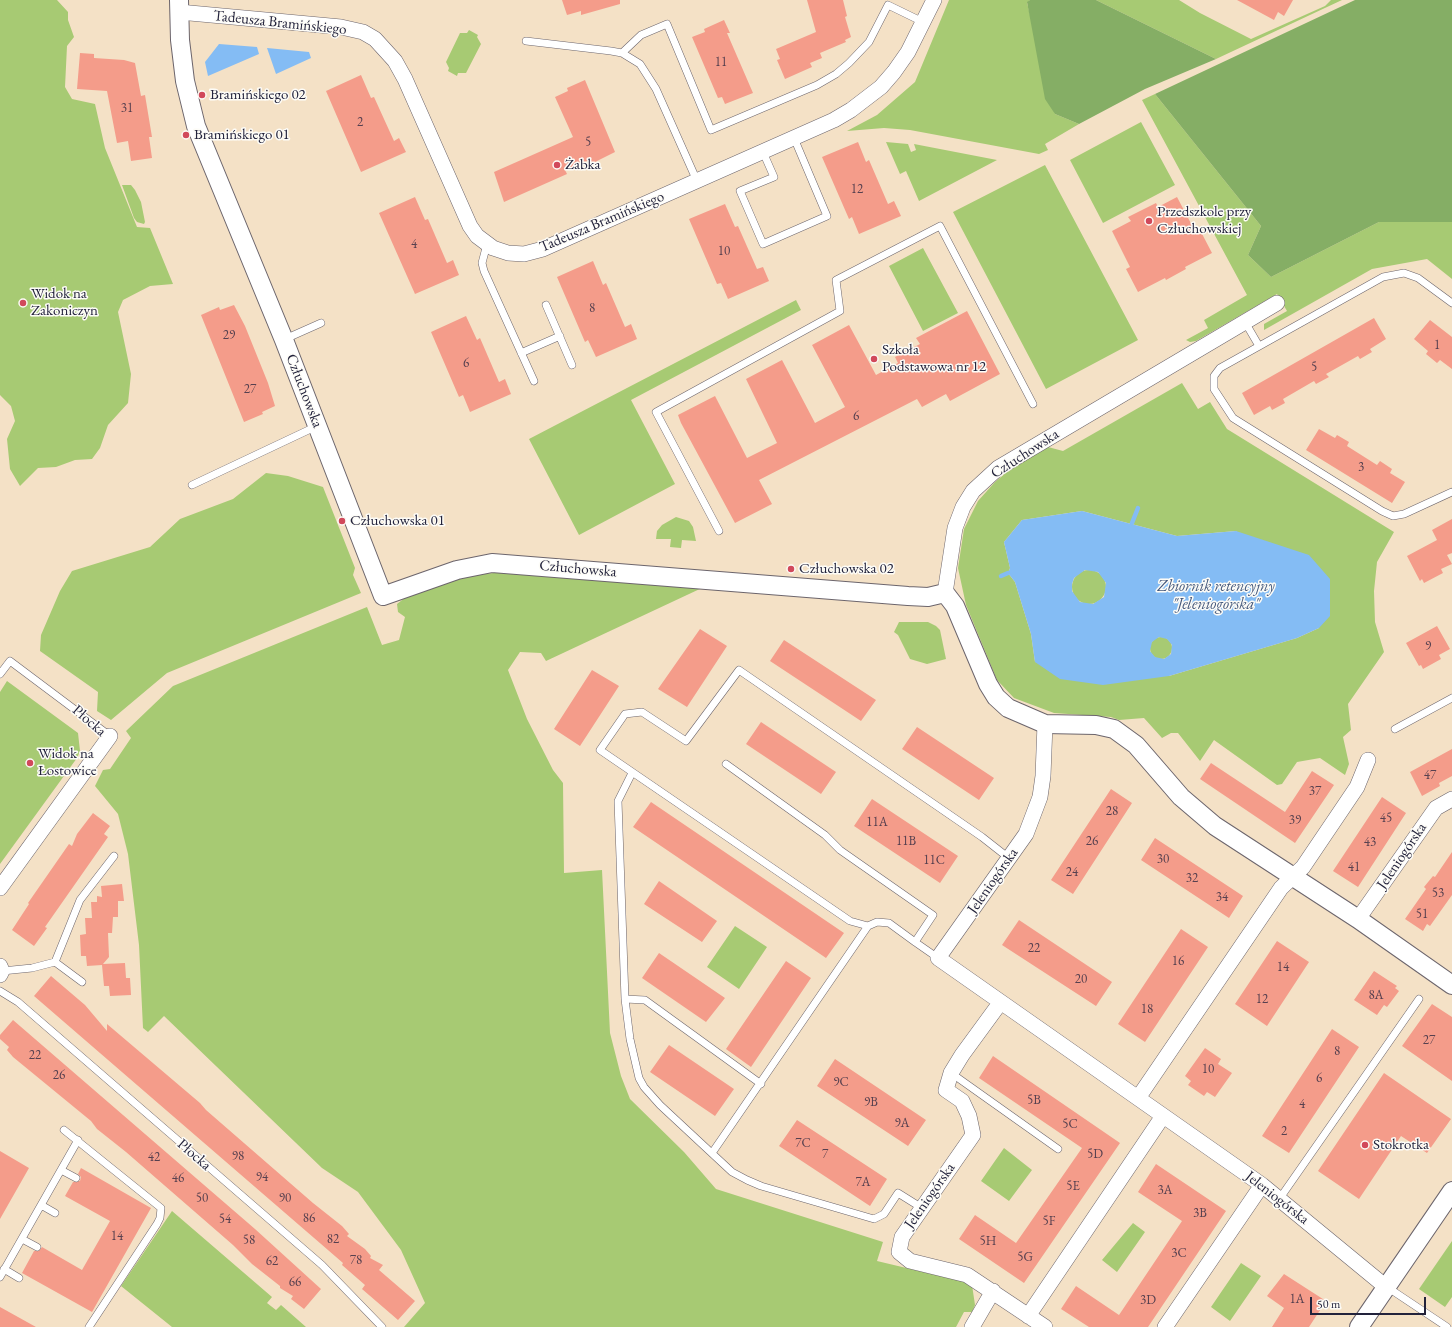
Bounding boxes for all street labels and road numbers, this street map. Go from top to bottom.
street label: Tadeusza Bramińskiego [213,7,347,39]
street label: Tadeusza Bramińskiego [537,188,667,256]
street label: Człuchowska [282,352,326,430]
street label: Człuchowska [988,425,1062,483]
street label: Człuchowska [539,557,617,581]
street label: Płocka [68,701,110,741]
street label: Jeleniogórska [1373,819,1431,893]
street label: Jeleniogórska [964,845,1022,917]
street label: Płocka [173,1135,215,1175]
street label: Jeleniogórska [901,1160,959,1232]
street label: Jeleniogórska [1241,1167,1313,1229]

